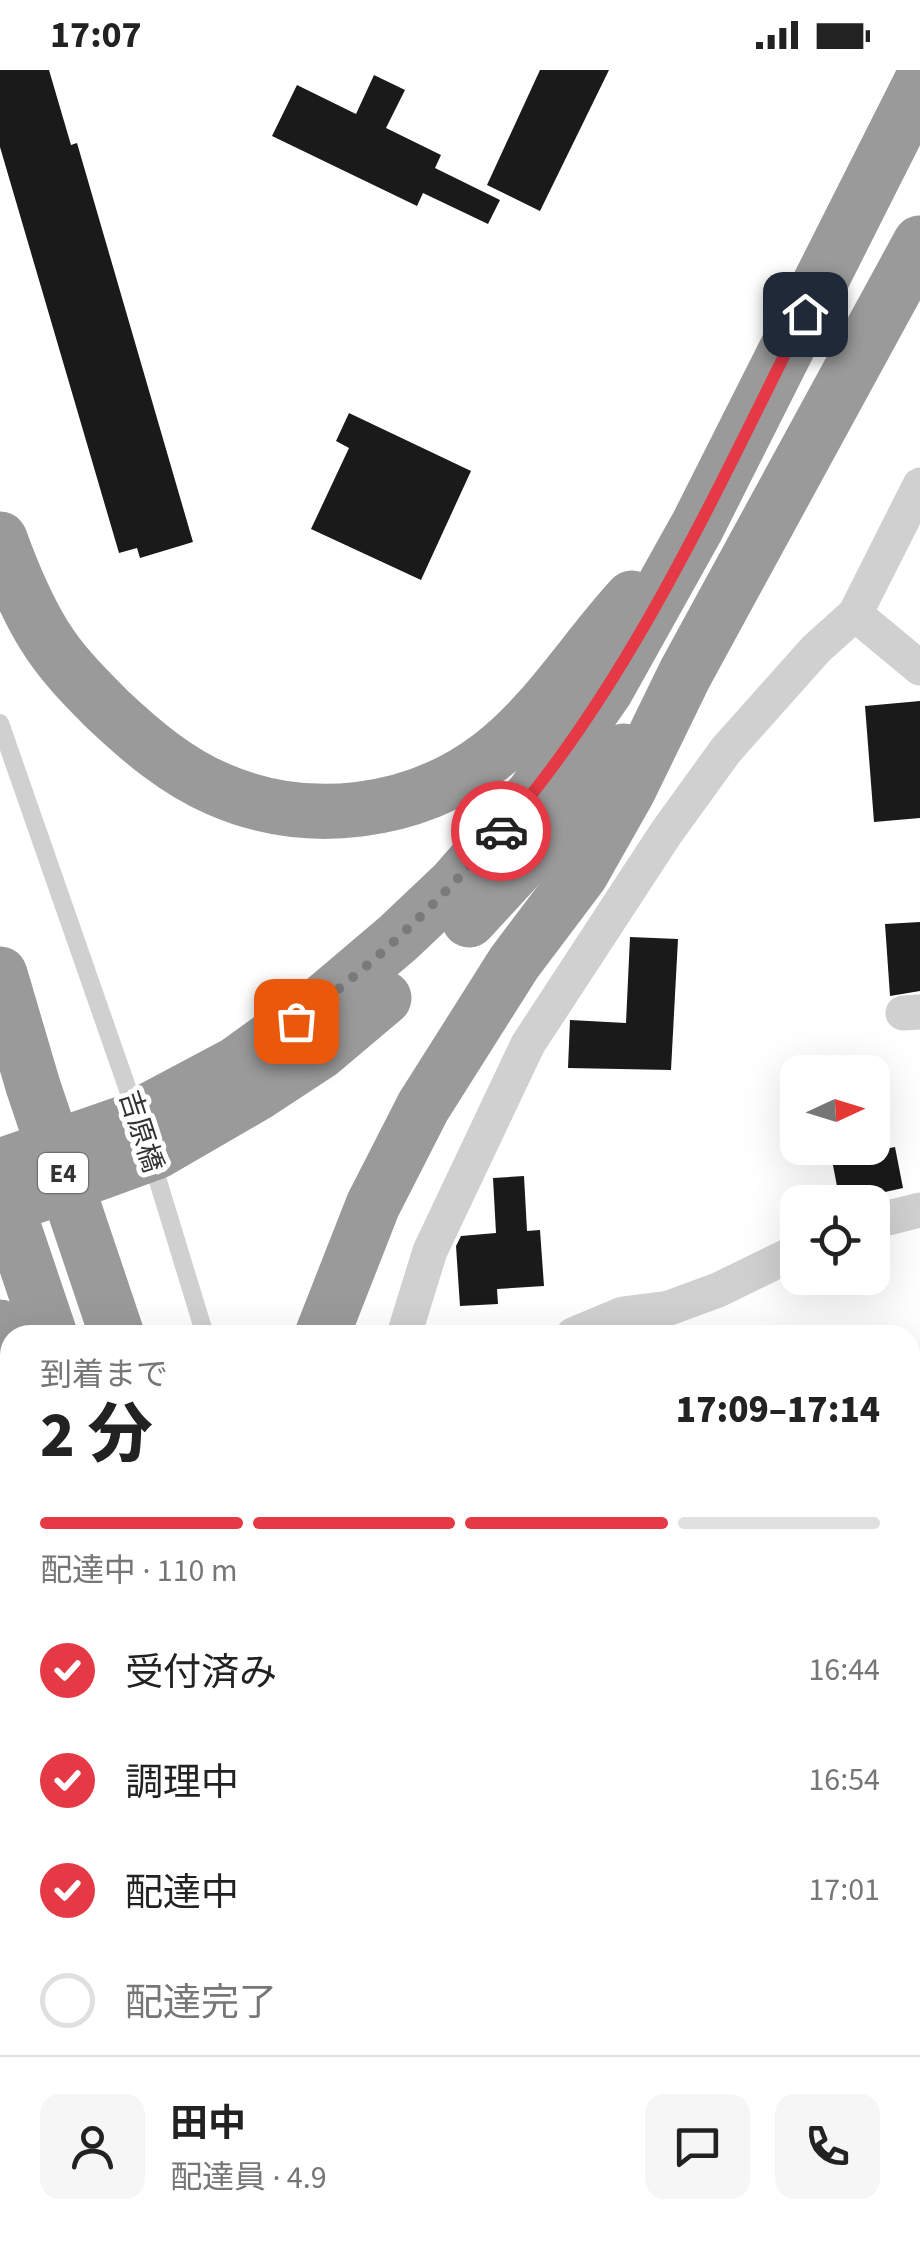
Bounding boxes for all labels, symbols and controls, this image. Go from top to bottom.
text: 17:07 [50,8,142,62]
pin [763,272,848,357]
icon: home [778,287,833,342]
courier [451,781,551,881]
icon: car [474,804,529,859]
pin [254,979,339,1064]
icon: bag [269,994,324,1049]
north arrow [780,1055,890,1165]
map controls [780,1055,890,1295]
street label: 吉原橋 [109,1085,173,1177]
road number: E4 [38,1153,88,1193]
button: locate [780,1185,890,1295]
text: 到着まで [40,1352,168,1398]
text: 17:09–17:14 [676,1383,880,1437]
text: 2 分 [40,1389,153,1482]
text: 配達中 · 110 m [40,1548,237,1594]
icon: check [40,1643,95,1698]
text: 受付済み [125,1646,277,1700]
text: 16:44 [808,1647,880,1693]
icon: check [40,1753,95,1808]
text: 調理中 [125,1756,239,1810]
text: 16:54 [808,1757,880,1803]
icon: check [40,1863,95,1918]
text: 配達中 [125,1866,239,1920]
text: 17:01 [808,1867,880,1913]
text: 配達完了 [125,1976,277,2030]
button: person [40,2094,145,2199]
button: chat [645,2094,750,2199]
button: phone [775,2094,880,2199]
text: 田中 [170,2097,246,2151]
text: 配達員 · 4.9 [170,2155,327,2201]

